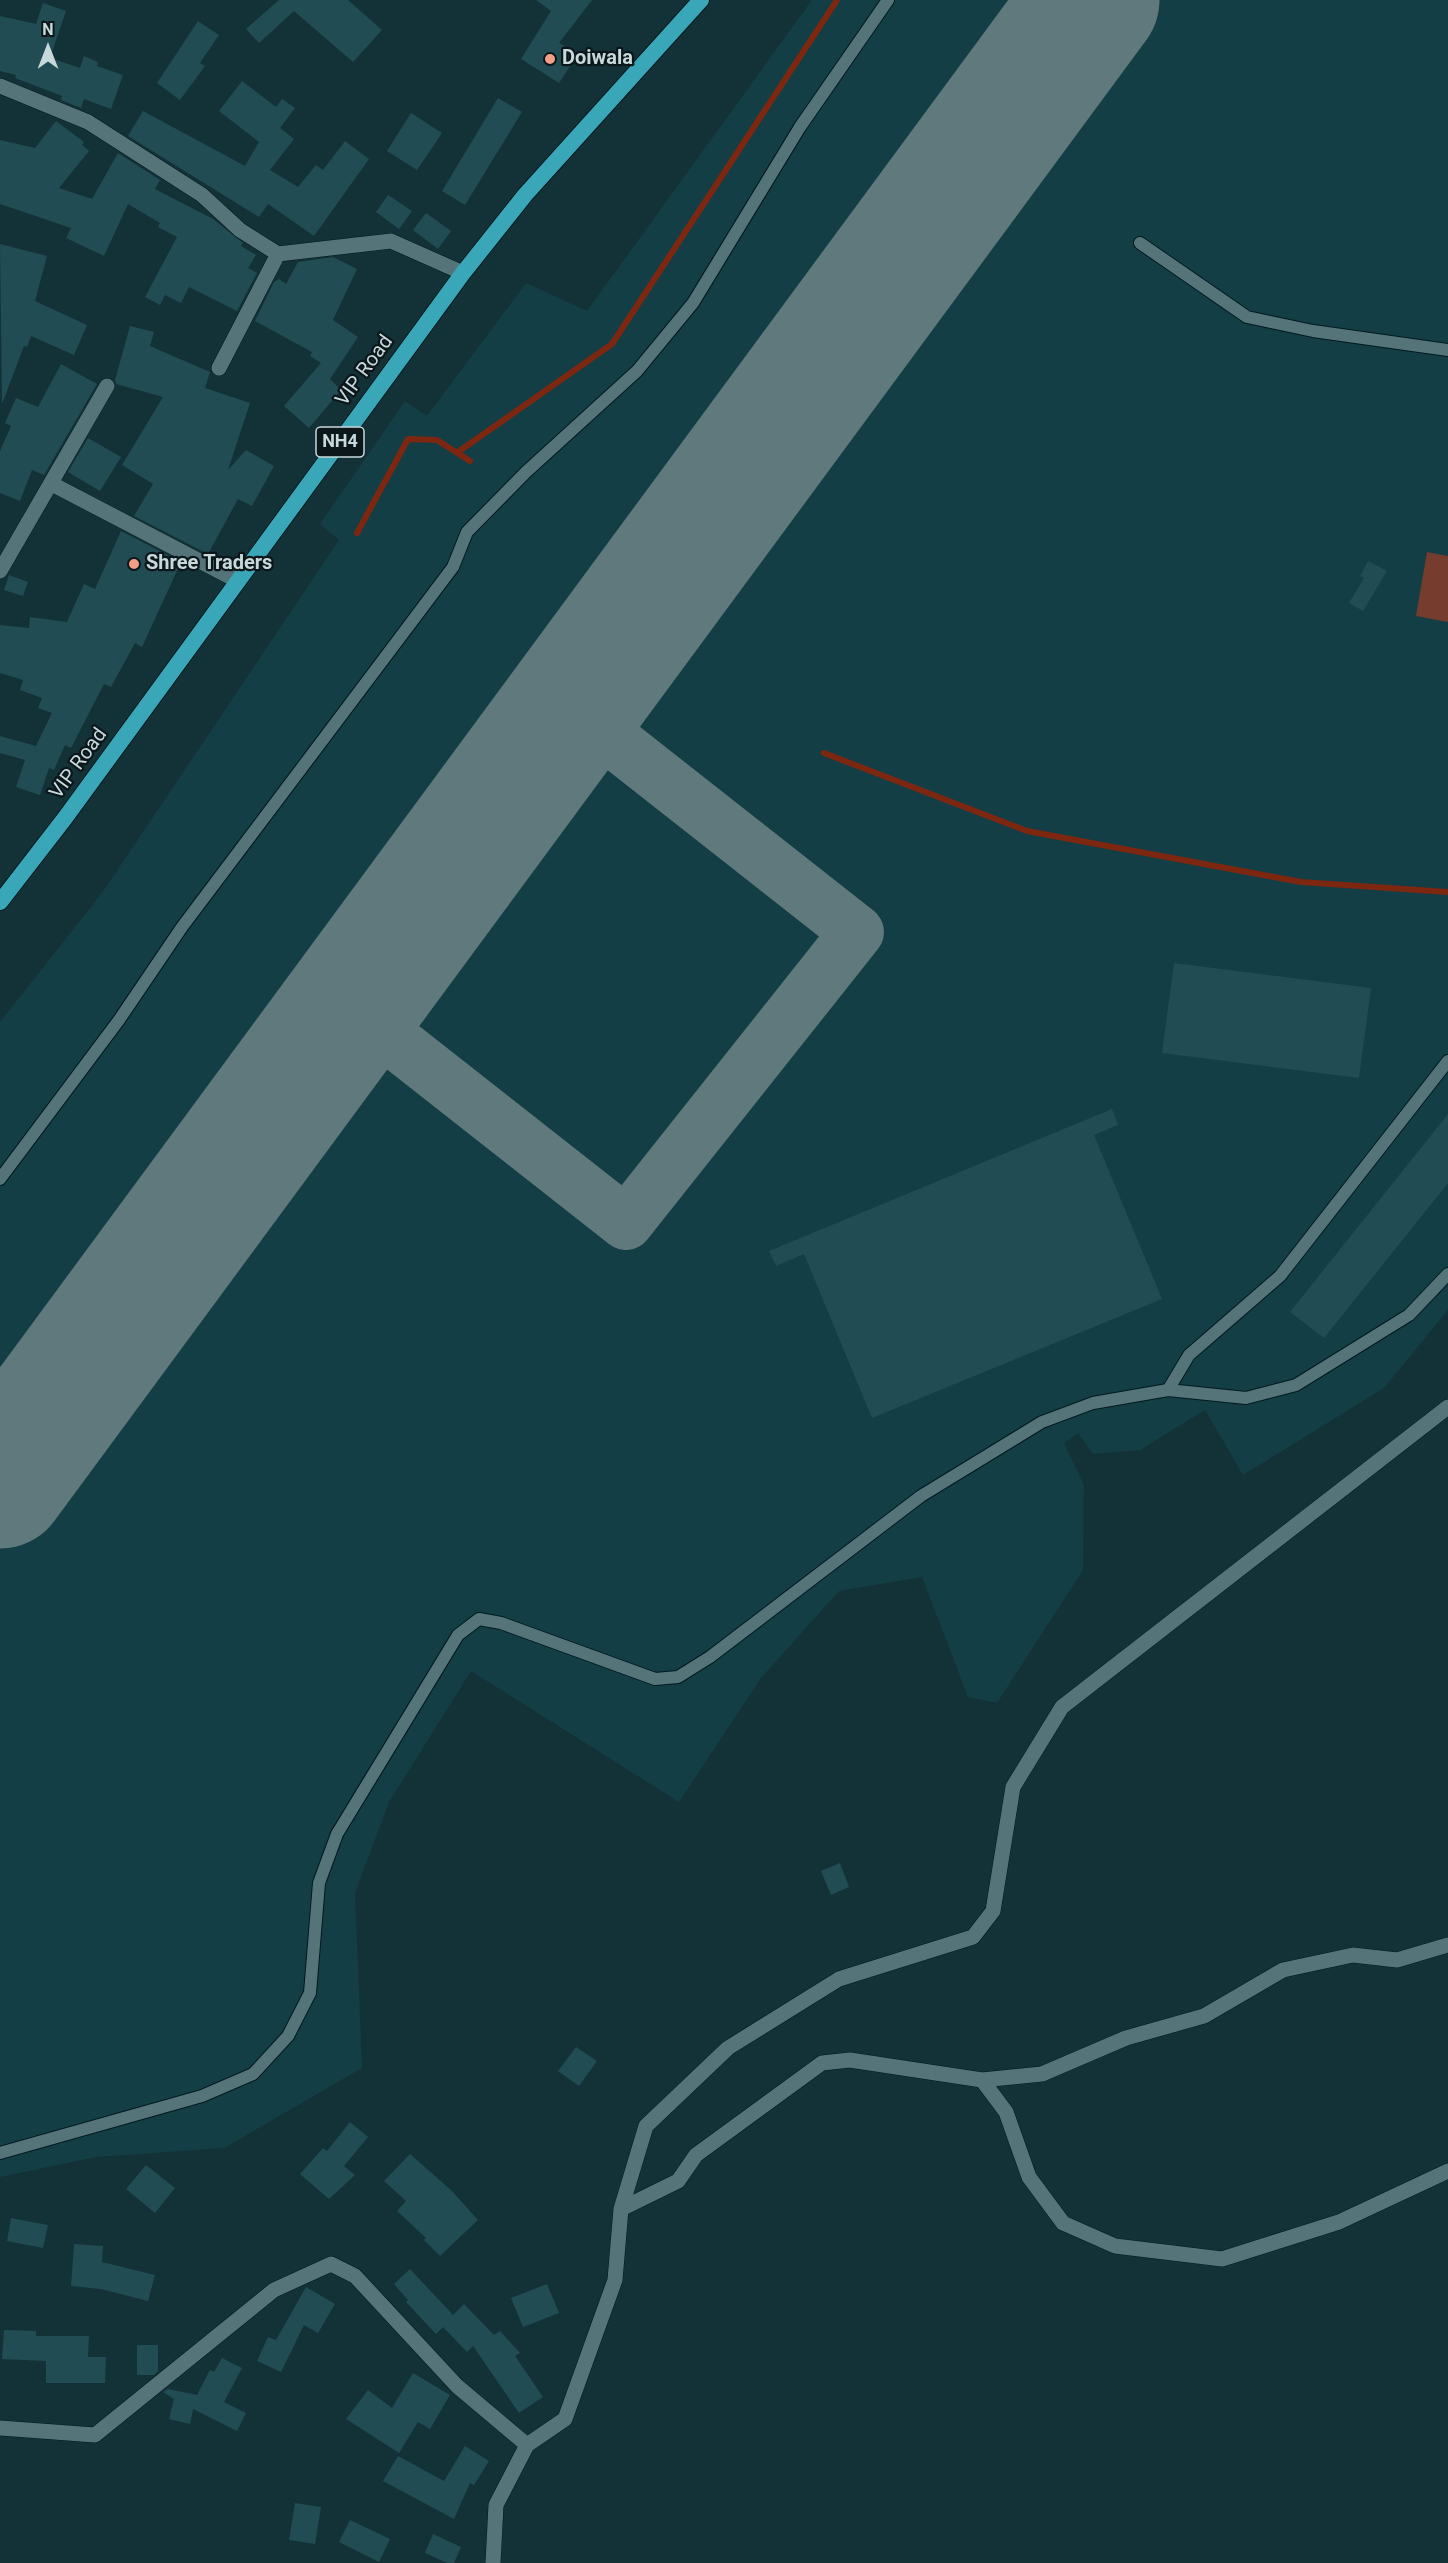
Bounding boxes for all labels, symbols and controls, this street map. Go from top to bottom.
north arrow [18,18,78,78]
text: N [42,20,54,39]
place label: Doiwala [562,47,633,71]
marker: Doiwala [543,52,557,66]
street label: VIP Road [331,331,399,411]
road number: NH4 [316,427,364,457]
place label: Shree Traders [146,552,272,576]
marker: Shree Traders [127,557,141,571]
street label: VIP Road [45,724,113,804]

